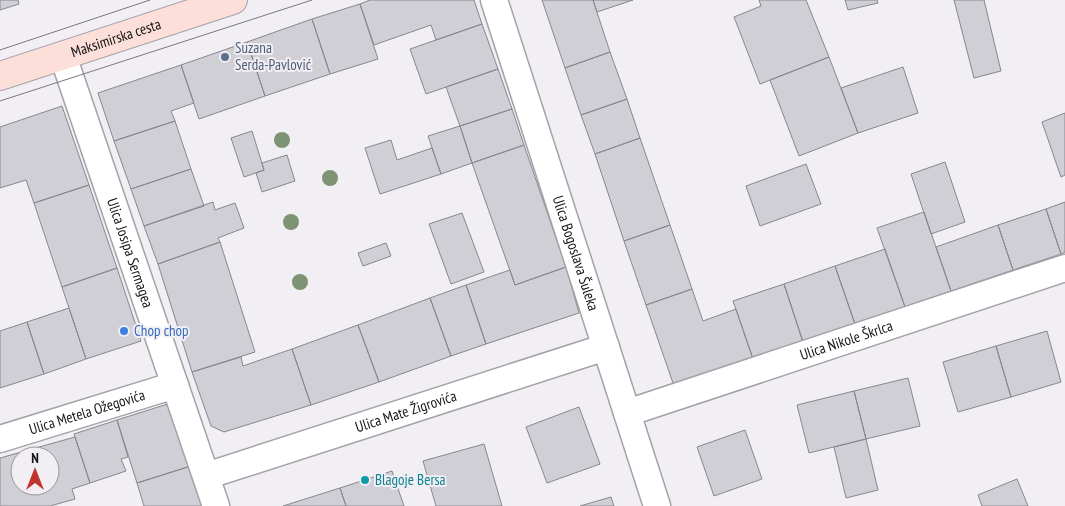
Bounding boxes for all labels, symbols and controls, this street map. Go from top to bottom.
street label: Maksimirska cesta [68,14,163,61]
place label: Suzana Serda-Pavlović [235,38,312,74]
marker: Suzana Serda-Pavlović [219,51,231,63]
street label: Ulica Bogoslava Šuleka [549,193,603,313]
street label: Ulica Josipa Sermagea [103,195,158,310]
street label: Ulica Nikole Škrlca [797,316,895,364]
place label: Chop chop [134,321,189,340]
marker: Chop chop [118,325,130,337]
street label: Ulica Metela Ožegovića [26,385,147,439]
street label: Ulica Mate Žigrovića [353,386,459,436]
north arrow [10,446,60,496]
text: N [31,449,39,467]
place label: Blagoje Bersa [375,470,446,489]
marker: Blagoje Bersa [359,474,371,486]

